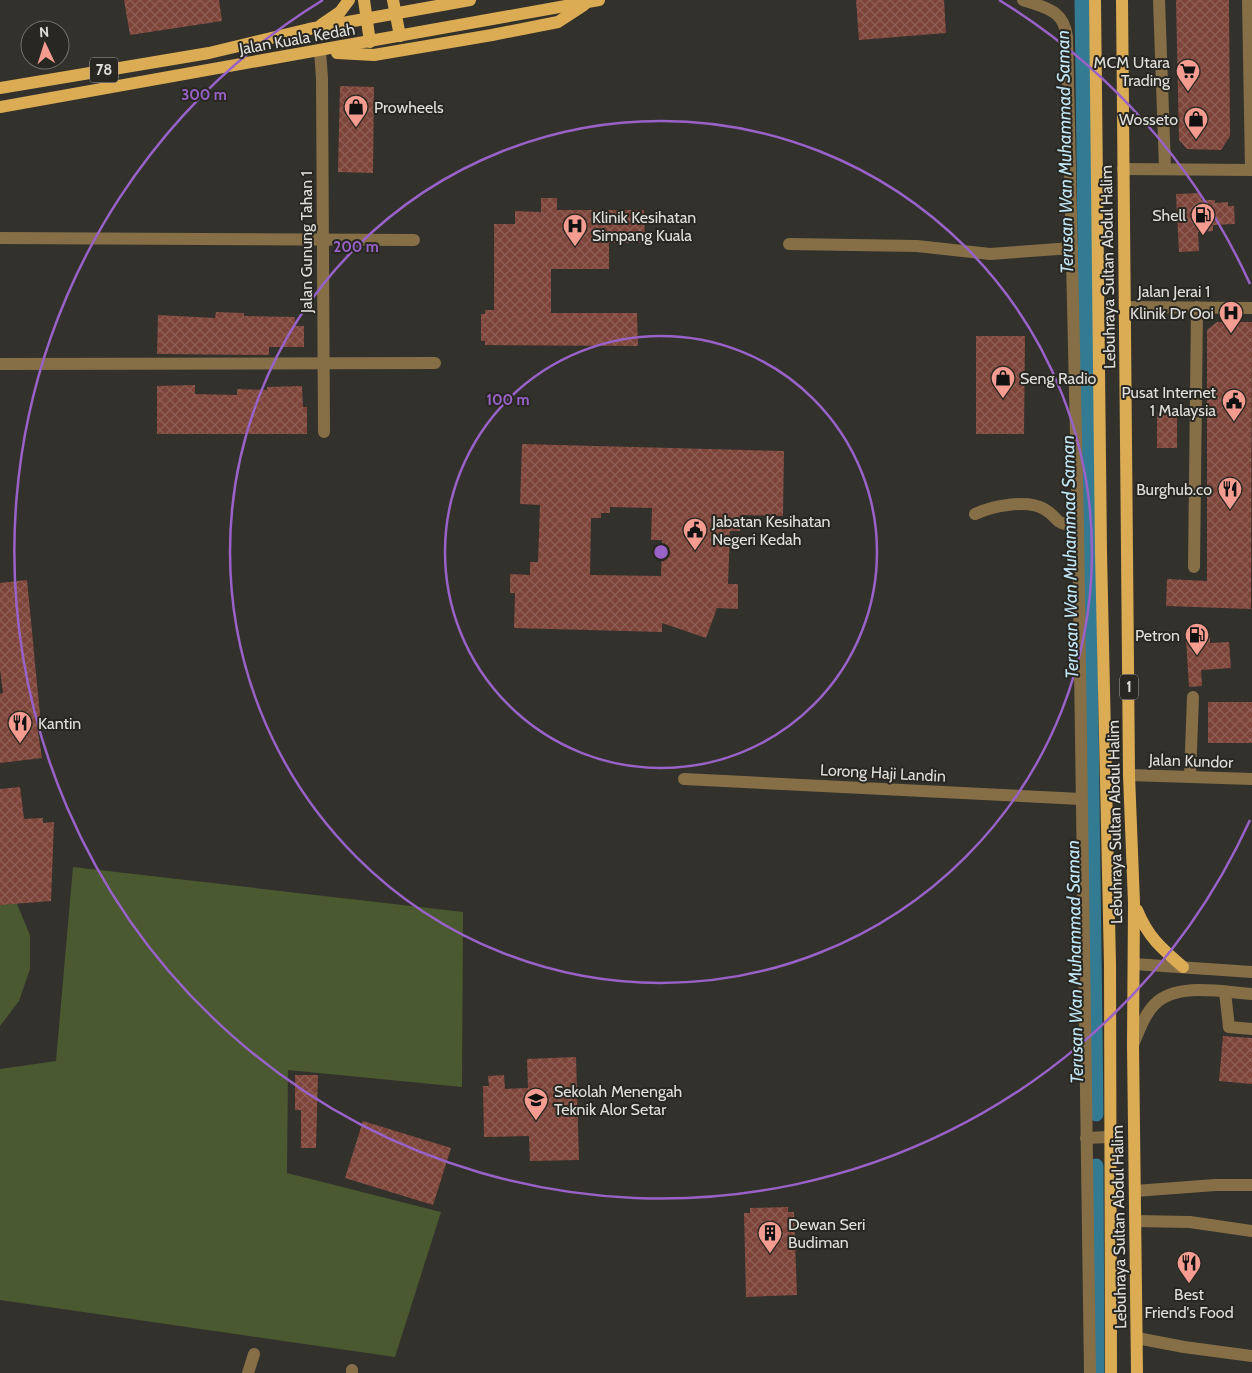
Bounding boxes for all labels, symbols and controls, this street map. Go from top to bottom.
street label: Jalan Kuala Kedah [237,19,356,59]
north arrow [20,20,70,70]
text: N [39,23,50,41]
water label: Terusan Wan Muhammad Saman [1052,30,1078,274]
place label: MCM Utara Trading [1093,53,1171,90]
road number: 78 [90,58,118,82]
supermarket icon: MCM Utara Trading [1175,58,1201,92]
text: 300 m [181,86,227,104]
shop icon: Prowheels [343,94,369,128]
place label: Prowheels [374,98,444,117]
shop icon: Wosseto [1183,106,1209,140]
place label: Wosseto [1119,110,1178,129]
street label: Lebuhraya Sultan Abdul Halim [1097,165,1119,369]
street label: Jalan Gunung Tahan 1 [297,171,316,314]
fuel station icon: Shell [1190,202,1216,236]
place label: Shell [1152,206,1186,225]
place label: Klinik Kesihatan Simpang Kuala [592,208,696,245]
hospital icon: Klinik Kesihatan Simpang Kuala [562,213,588,247]
text: 200 m [333,238,379,256]
street label: Jalan Jerai 1 [1137,282,1210,301]
hospital icon: Klinik Dr Ooi [1218,300,1244,334]
place label: Klinik Dr Ooi [1130,304,1214,323]
shop icon: Seng Radio [990,365,1016,399]
place label: Seng Radio [1020,369,1097,388]
place label: Pusat Internet 1 Malaysia [1122,383,1217,420]
public building icon: Pusat Internet 1 Malaysia [1221,388,1247,422]
text: 100 m [486,391,530,409]
water label: Terusan Wan Muhammad Saman [1057,435,1083,679]
restaurant icon: Burghub.co [1217,476,1243,510]
place label: Burghub.co [1136,480,1212,499]
place label: Jabatan Kesihatan Negeri Kedah [711,512,831,549]
public building icon: Jabatan Kesihatan Negeri Kedah [682,517,708,551]
centre of rings [652,543,670,561]
fuel station icon: Petron [1184,622,1210,656]
place label: Petron [1135,626,1180,645]
road number: 1 [1120,674,1138,700]
restaurant icon: Kantin [7,710,33,744]
place label: Kantin [38,714,81,733]
street label: Lebuhraya Sultan Abdul Halim [1104,720,1126,924]
street label: Jalan Kundor [1148,750,1234,772]
street label: Lorong Haji Landin [820,760,946,786]
water label: Terusan Wan Muhammad Saman [1062,840,1088,1084]
place label: Sekolah Menengah Teknik Alor Setar [554,1082,682,1119]
school or university icon: Sekolah Menengah Teknik Alor Setar [523,1087,549,1121]
street label: Lebuhraya Sultan Abdul Halim [1108,1125,1130,1329]
place label: Dewan Seri Budiman [788,1215,865,1252]
building icon: Dewan Seri Budiman [757,1220,783,1254]
restaurant icon: Best Friend's Food [1176,1250,1202,1284]
place label: Best Friend's Food [1144,1285,1234,1322]

